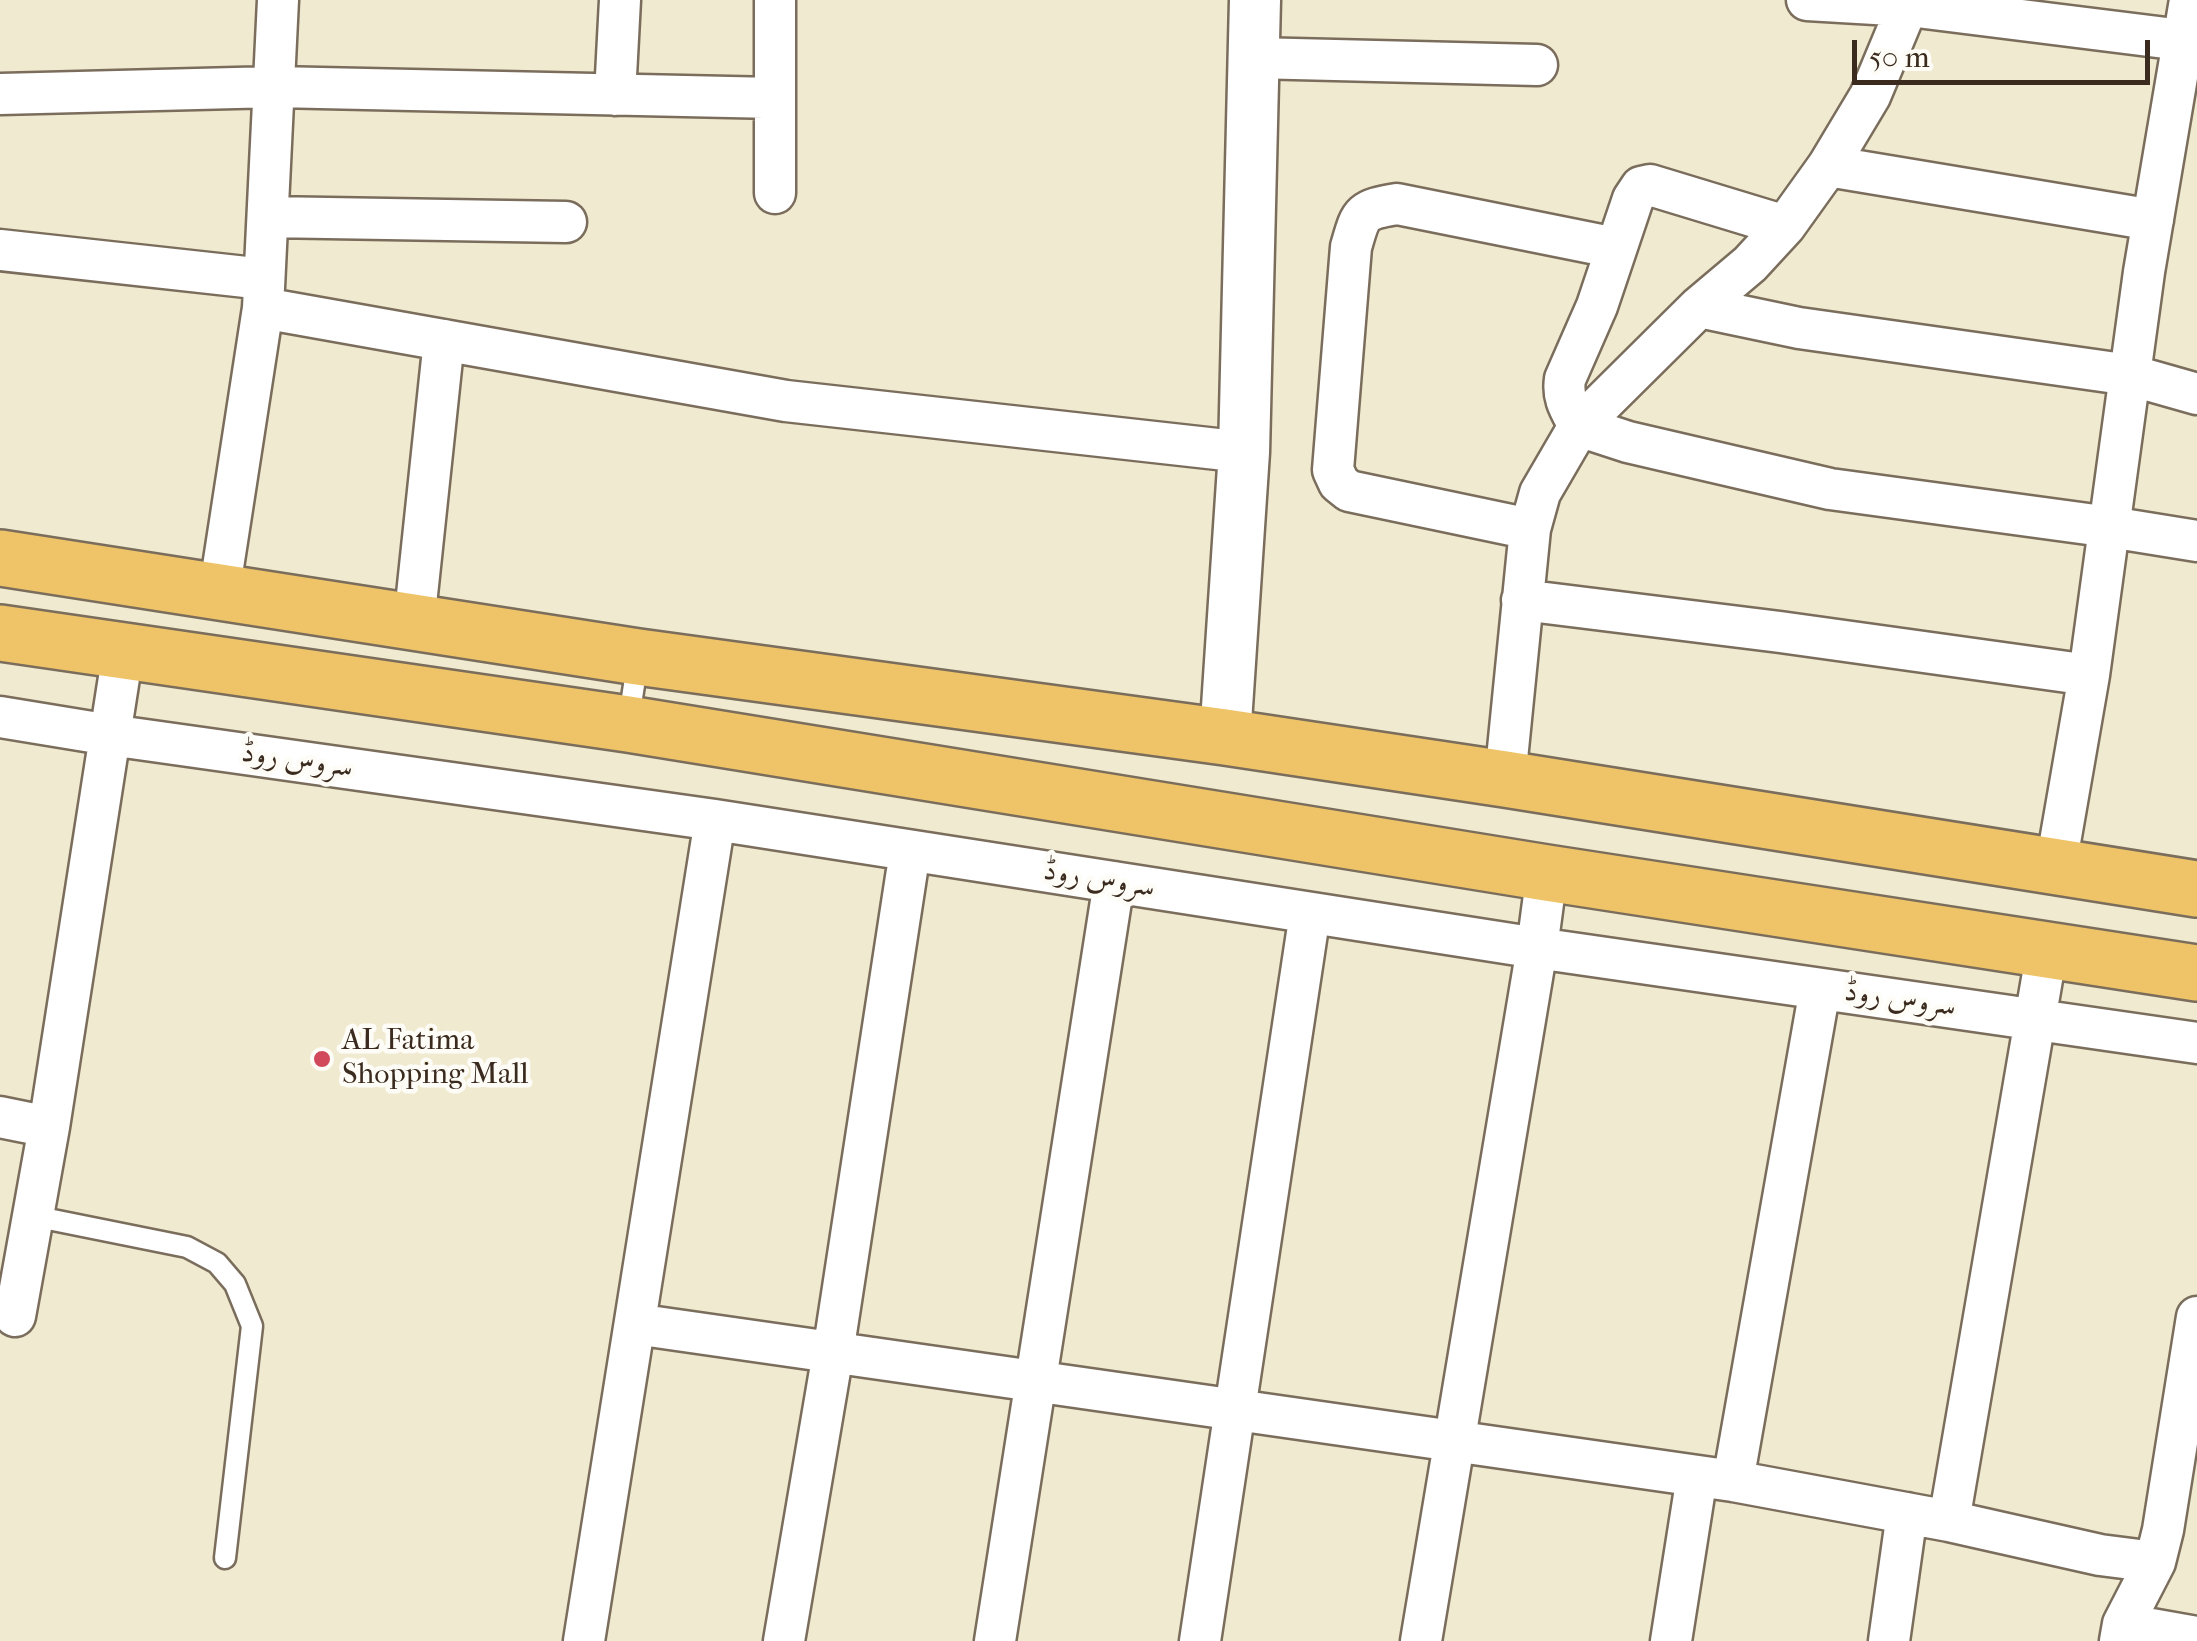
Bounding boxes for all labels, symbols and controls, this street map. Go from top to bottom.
scale bar [1857,20,2154,82]
text: 50 m [1869,40,1930,75]
street label: سروس روڈ [239,735,355,787]
street label: سروس روڈ [1041,853,1157,907]
street label: سروس روڈ [1842,974,1958,1026]
place label: AL Fatima Shopping Mall [342,1024,529,1094]
marker: AL Fatima Shopping Mall [311,1048,333,1070]

